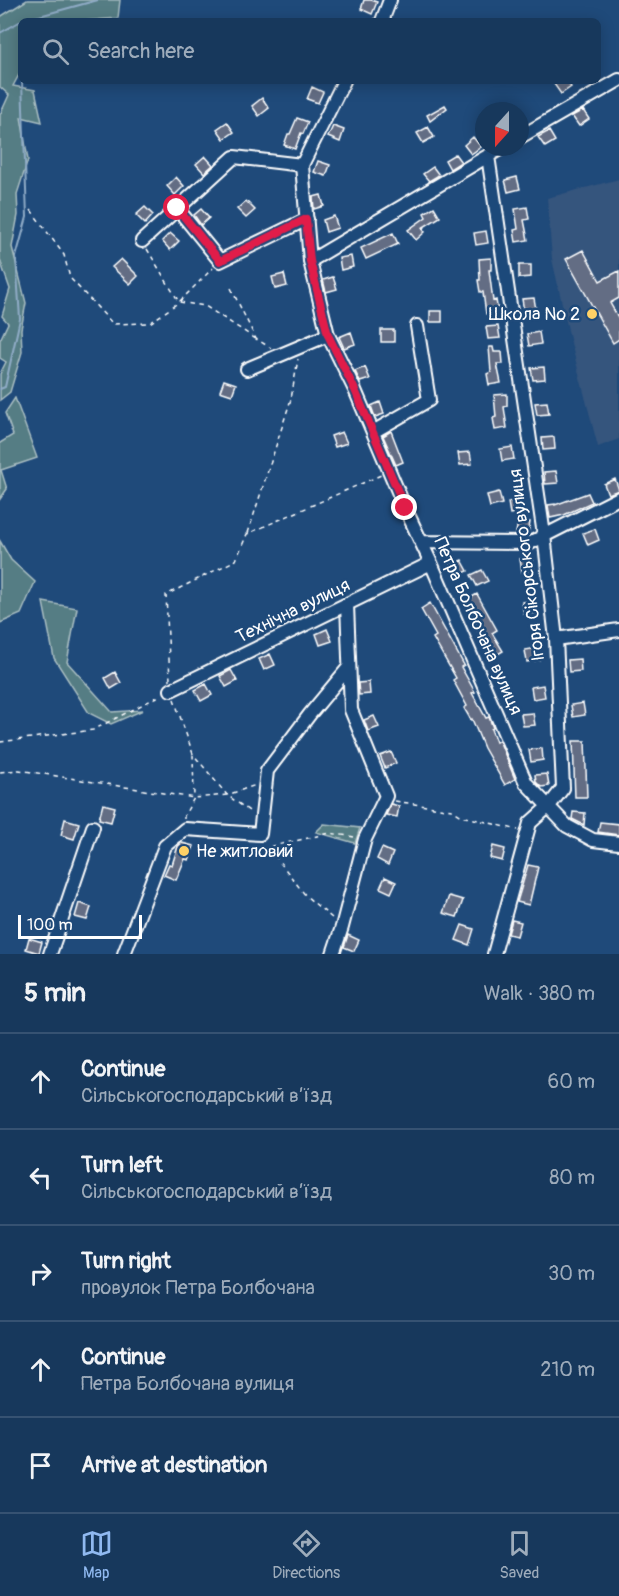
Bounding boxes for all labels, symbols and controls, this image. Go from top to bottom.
search box [18,18,601,84]
icon: search [39,35,72,68]
text: Search here [87,37,194,65]
north arrow [475,102,529,156]
route start [163,194,189,220]
place label: Школа № 2 [489,303,580,326]
marker: Школа № 2 [585,307,599,321]
street label: Ігоря Сікорського вулиця [504,468,550,662]
route end [391,494,417,520]
street label: Петра Болбочана вулиця [428,534,528,718]
street label: Технічна вулиця [232,573,354,649]
place label: Не житловий [196,840,293,863]
marker: Не житловий [177,844,191,858]
scale bar [18,912,142,940]
text: 100 m [27,915,73,935]
text: 5 min [24,977,86,1009]
text: Walk · 380 m [483,981,595,1006]
text: Continue [81,1055,165,1083]
icon: ahead [24,1065,57,1098]
text: 60 m [548,1069,595,1094]
text: Сільськогосподарський в’їзд [81,1083,332,1108]
text: Turn left [81,1151,163,1179]
icon: left [24,1161,57,1194]
text: 80 m [549,1165,595,1190]
text: Сільськогосподарський в’їзд [81,1179,332,1204]
text: Turn right [81,1247,171,1275]
icon: right [24,1257,57,1290]
text: 30 m [548,1261,595,1286]
text: провулок Петра Болбочана [81,1275,315,1300]
text: Continue [81,1343,165,1371]
icon: ahead [24,1353,57,1386]
text: 210 m [540,1357,595,1382]
text: Петра Болбочана вулиця [81,1371,294,1396]
icon: arrive [24,1449,57,1482]
text: Arrive at destination [81,1451,267,1479]
tab: Map [80,1527,113,1583]
tab: Directions [272,1527,340,1583]
tab: Saved [500,1527,539,1583]

